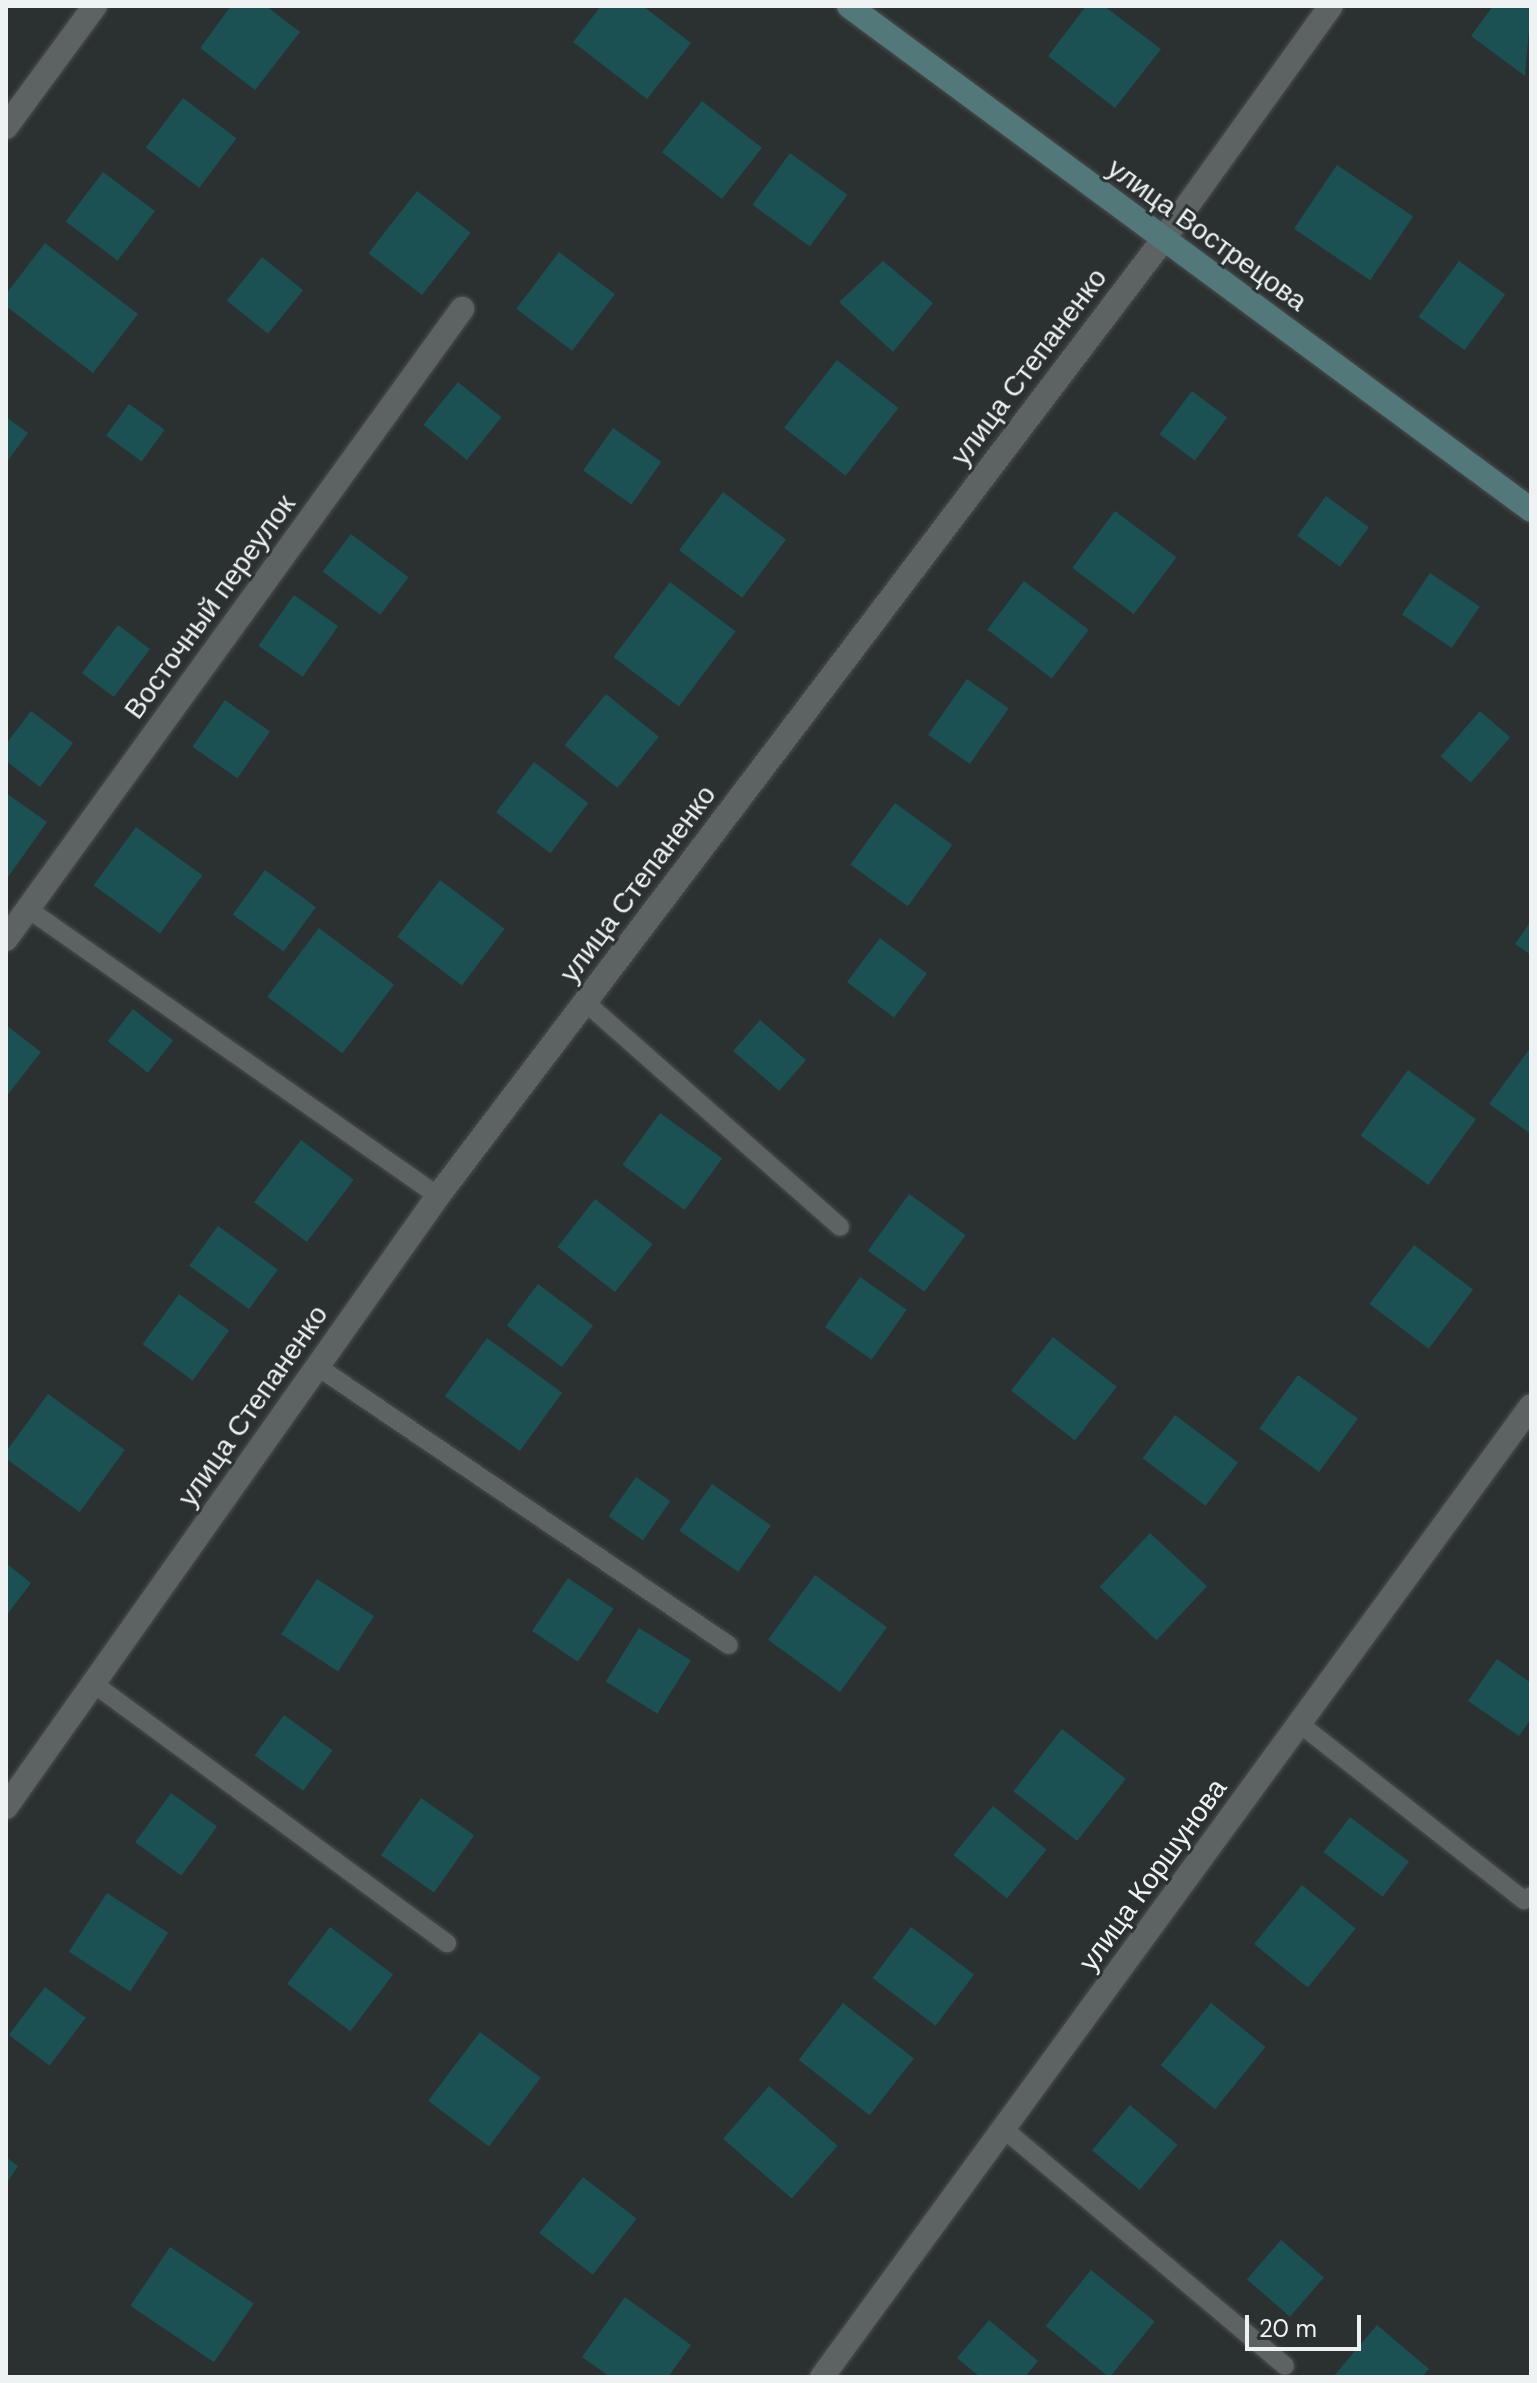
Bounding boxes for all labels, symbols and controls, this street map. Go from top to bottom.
street label: улица Вострецова [1101,151,1313,319]
street label: улица Степаненко [944,262,1114,472]
street label: Восточный переулок [118,489,302,725]
street label: улица Степаненко [553,779,723,989]
street label: улица Степаненко [171,1299,335,1513]
street label: улица Коршунова [1072,1772,1234,1978]
scale bar [1249,2299,1365,2349]
text: 20 m [1259,2313,1317,2344]

